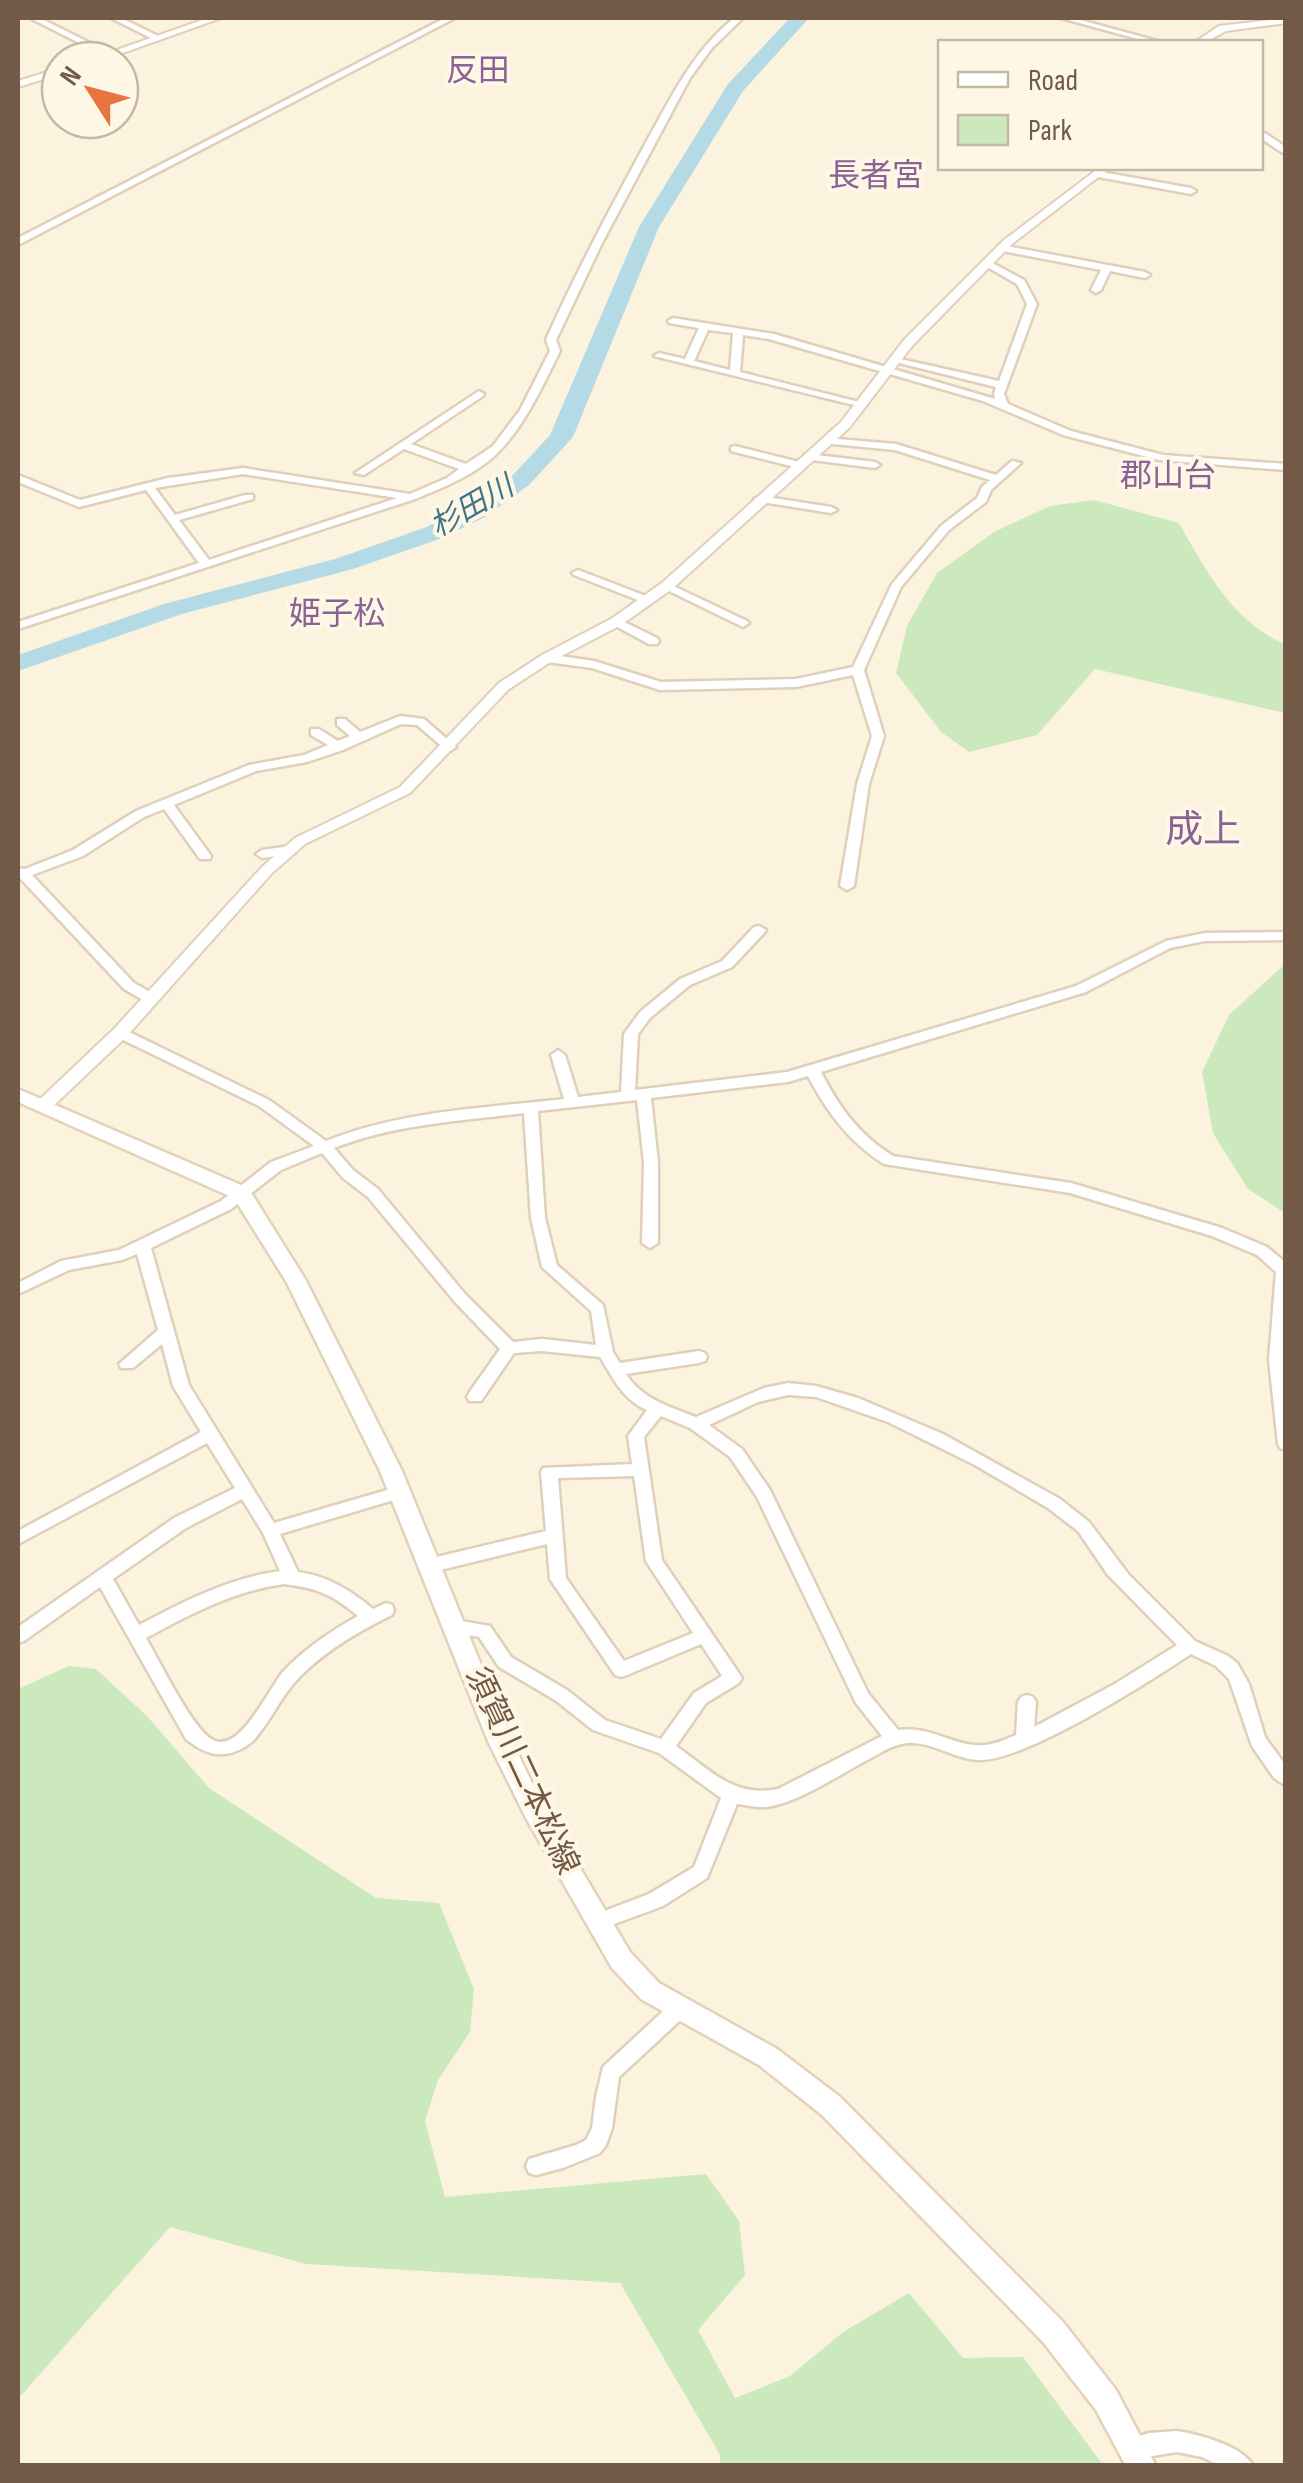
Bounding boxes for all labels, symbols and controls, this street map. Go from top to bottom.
north arrow [40,40,140,140]
legend [938,40,1263,170]
district label: 反田 [446,52,510,91]
text: N [53,60,89,92]
text: Road [1028,63,1078,99]
text: Park [1028,113,1072,149]
district label: 長者宮 [828,157,924,196]
district label: 郡山台 [1120,457,1216,496]
water label: 杉田川 [424,467,523,545]
district label: 姫子松 [289,595,385,634]
district label: 成上 [1165,808,1241,853]
street label: 須賀川二本松線 [457,1661,587,1881]

